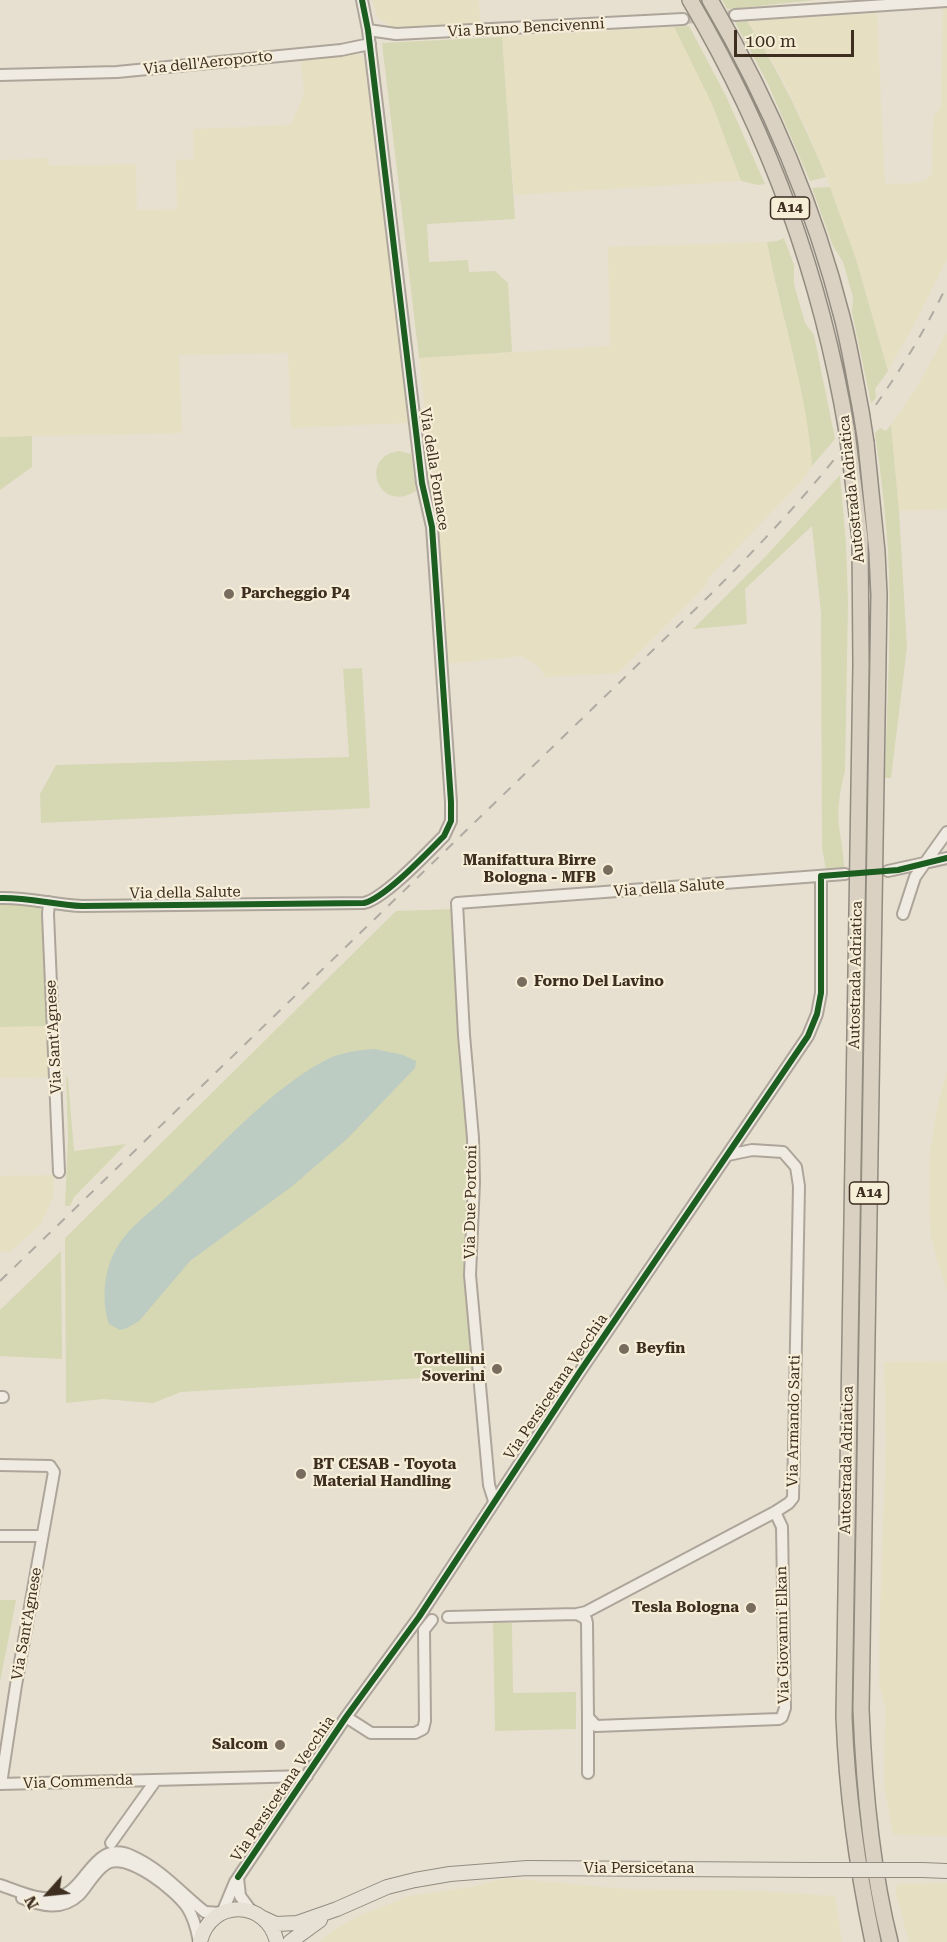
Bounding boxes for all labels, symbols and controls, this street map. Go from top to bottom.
street label: Via Bruno Bencivenni [447,15,605,41]
scale bar [737,18,857,56]
text: 100 m [745,30,796,51]
street label: Via dell'Aeroporto [142,47,274,79]
road number: A14 [770,197,810,219]
street label: Via della Fornace [415,406,453,532]
street label: Autostrada Adriatica [835,414,869,564]
place label: Parcheggio P4 [241,585,350,603]
marker: Parcheggio P4 [222,587,236,601]
place label: Manifattura Birre Bologna - MFB [463,852,596,887]
marker: Manifattura Birre Bologna - MFB [601,863,615,877]
street label: Via della Salute [613,875,725,901]
street label: Via della Salute [129,883,241,903]
street label: Autostrada Adriatica [846,901,866,1049]
place label: Forno Del Lavino [534,973,664,991]
marker: Forno Del Lavino [515,975,529,989]
street label: Via Sant'Agnese [42,979,66,1095]
street label: Via Due Portoni [461,1145,481,1259]
road number: A14 [850,1182,888,1204]
street label: Via Persicetana Vecchia [500,1311,612,1463]
place label: Beyfin [636,1340,685,1358]
marker: Beyfin [617,1342,631,1356]
place label: Tortellini Soverini [414,1351,485,1386]
street label: Via Armando Sarti [784,1355,804,1487]
marker: Tortellini Soverini [490,1362,504,1376]
street label: Autostrada Adriatica [837,1386,857,1534]
place label: BT CESAB - Toyota Material Handling [313,1456,456,1491]
marker: BT CESAB - Toyota Material Handling [294,1467,308,1481]
street label: Via Sant'Agnese [8,1566,46,1682]
street label: Via Giovanni Elkan [773,1566,793,1704]
place label: Tesla Bologna [632,1599,739,1617]
marker: Tesla Bologna [744,1601,758,1615]
street label: Via Persicetana Vecchia [227,1713,339,1865]
place label: Salcom [212,1736,268,1754]
marker: Salcom [273,1738,287,1752]
street label: Via Commenda [23,1771,133,1793]
street label: Via Persicetana [584,1860,694,1878]
north arrow [18,1864,78,1924]
text: N [20,1893,43,1912]

